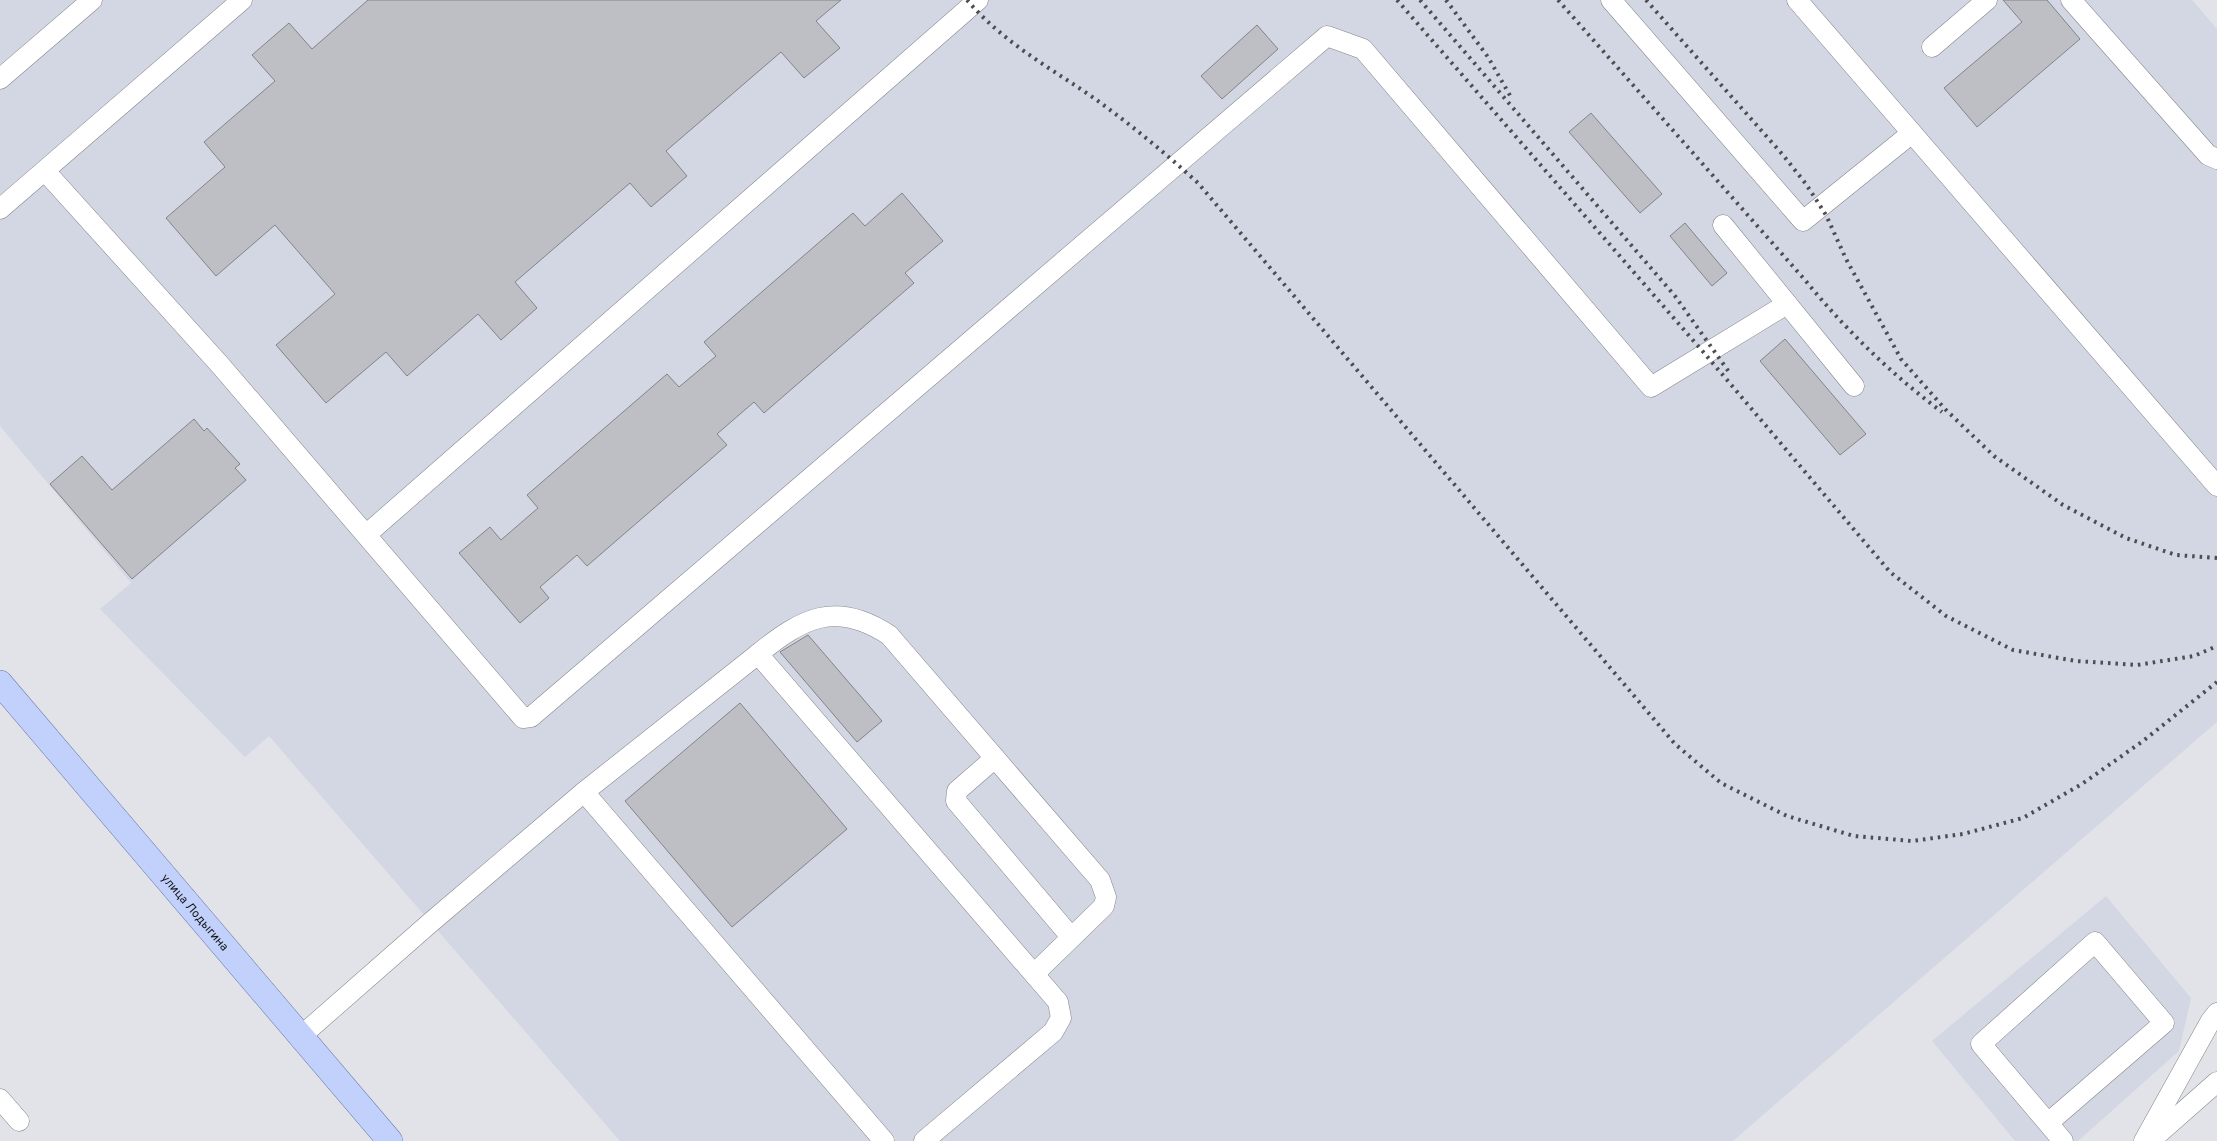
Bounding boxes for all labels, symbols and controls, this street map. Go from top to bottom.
street label: улица Лодыгина [157,871,232,955]

